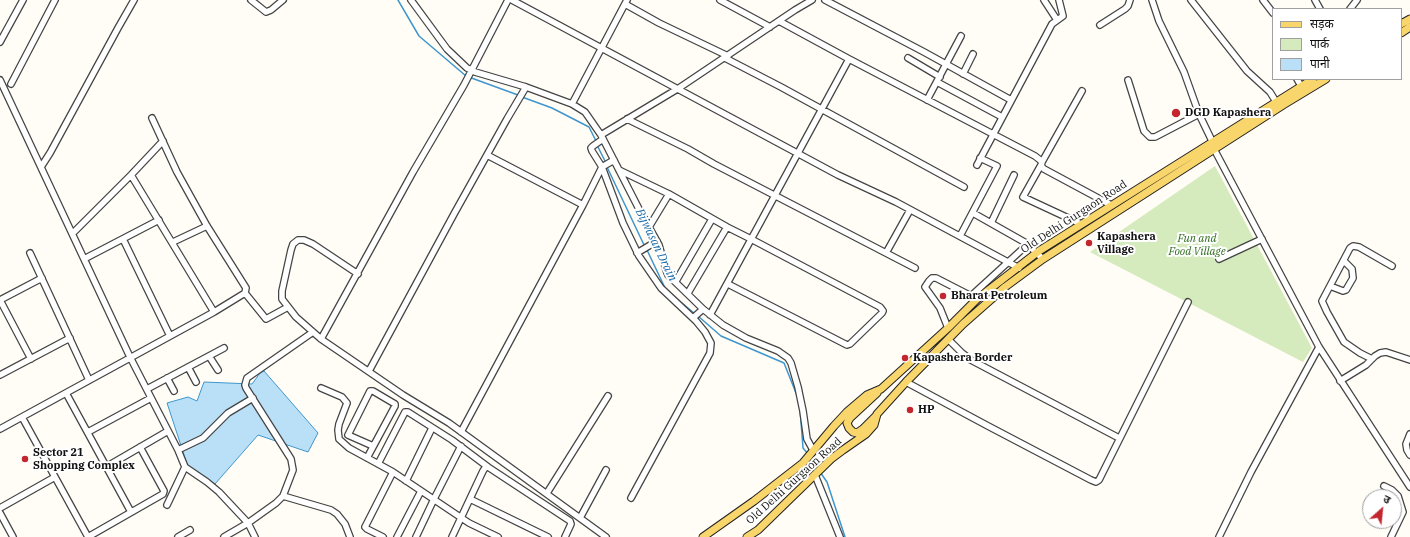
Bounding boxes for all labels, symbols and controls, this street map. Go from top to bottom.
legend [1272,8,1402,80]
text: सड़क [1310,16,1334,31]
text: पार्क [1310,36,1329,51]
text: पानी [1310,56,1330,71]
place label: DGD Kapashera [1185,106,1271,120]
marker: DGD Kapashera [1170,107,1182,119]
street label: Old Delhi Gurgaon Road [1018,178,1130,256]
water label: Bijwasan Drain [632,206,680,284]
place label: Kapashera Village [1097,230,1156,256]
park label: Fun and Food Village [1168,232,1226,258]
marker: Kapashera Village [1084,238,1094,248]
place label: Bharat Petroleum [951,289,1048,303]
marker: Bharat Petroleum [938,291,948,301]
place label: Kapashera Border [913,351,1012,365]
marker: Kapashera Border [900,353,910,363]
place label: HP [918,403,934,417]
marker: HP [905,405,915,415]
street label: Old Delhi Gurgaon Road [744,435,844,527]
place label: Sector 21 Shopping Complex [33,446,135,472]
marker: Sector 21 Shopping Complex [20,454,30,464]
north arrow [1362,489,1402,529]
text: उ [1381,492,1393,507]

